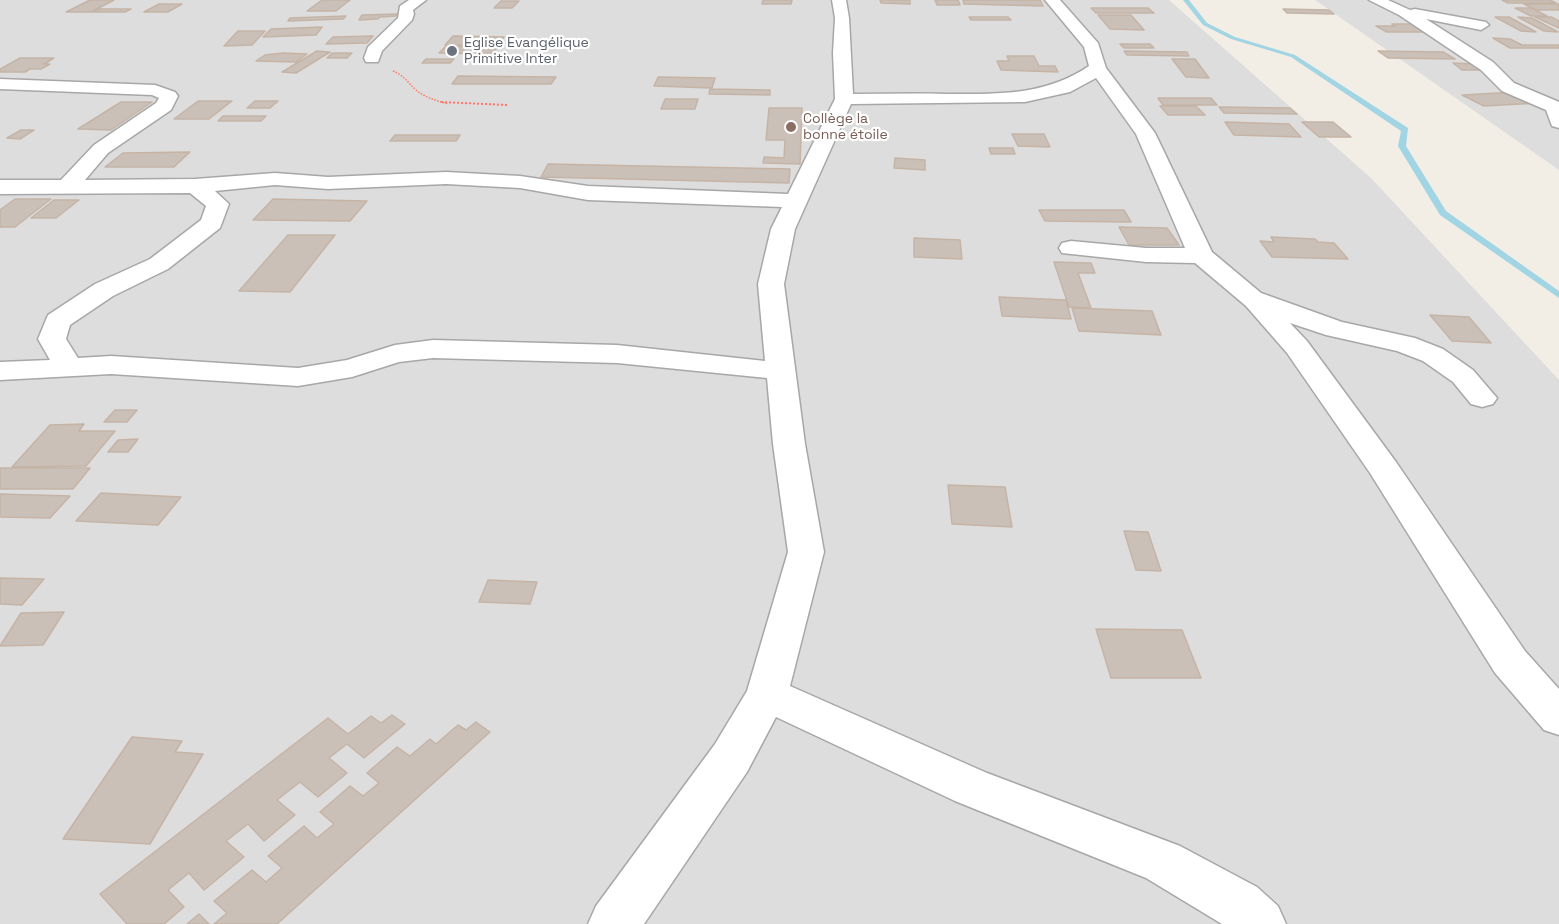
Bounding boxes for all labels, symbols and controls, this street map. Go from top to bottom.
place label: Eglise Evangélique Primitive Inter [464,35,589,68]
marker: Eglise Evangélique Primitive Inter [445,44,459,58]
place label: Collège la bonne étoile [803,111,888,144]
marker: Collège la bonne étoile [784,120,798,134]

